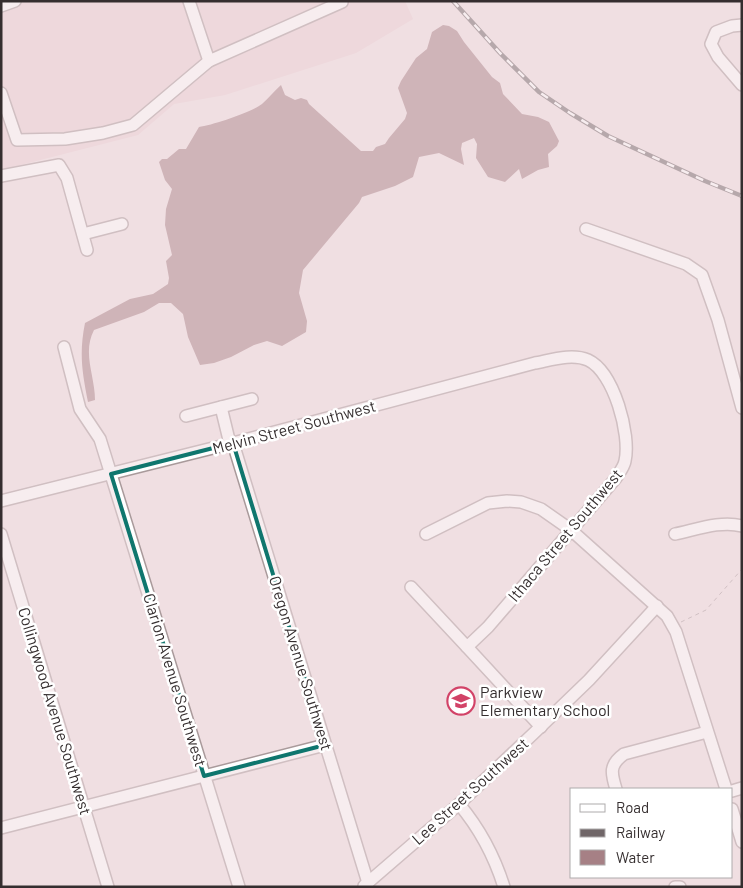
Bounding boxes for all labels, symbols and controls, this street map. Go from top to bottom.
street label: Melvin Street Southwest [210,396,378,457]
street label: Ithaca Street Southwest [504,464,626,605]
street label: Oregon Avenue Southwest [266,573,337,752]
street label: Clarion Avenue Southwest [140,591,211,769]
street label: Collingwood Avenue Southwest [15,605,96,817]
place label: Parkview Elementary School [480,682,610,719]
school or university icon: Parkview Elementary School [446,686,476,716]
street label: Lee Street Southwest [407,733,532,848]
legend [570,788,733,878]
text: Road [616,798,649,816]
text: Railway [616,823,665,841]
text: Water [616,848,655,866]

